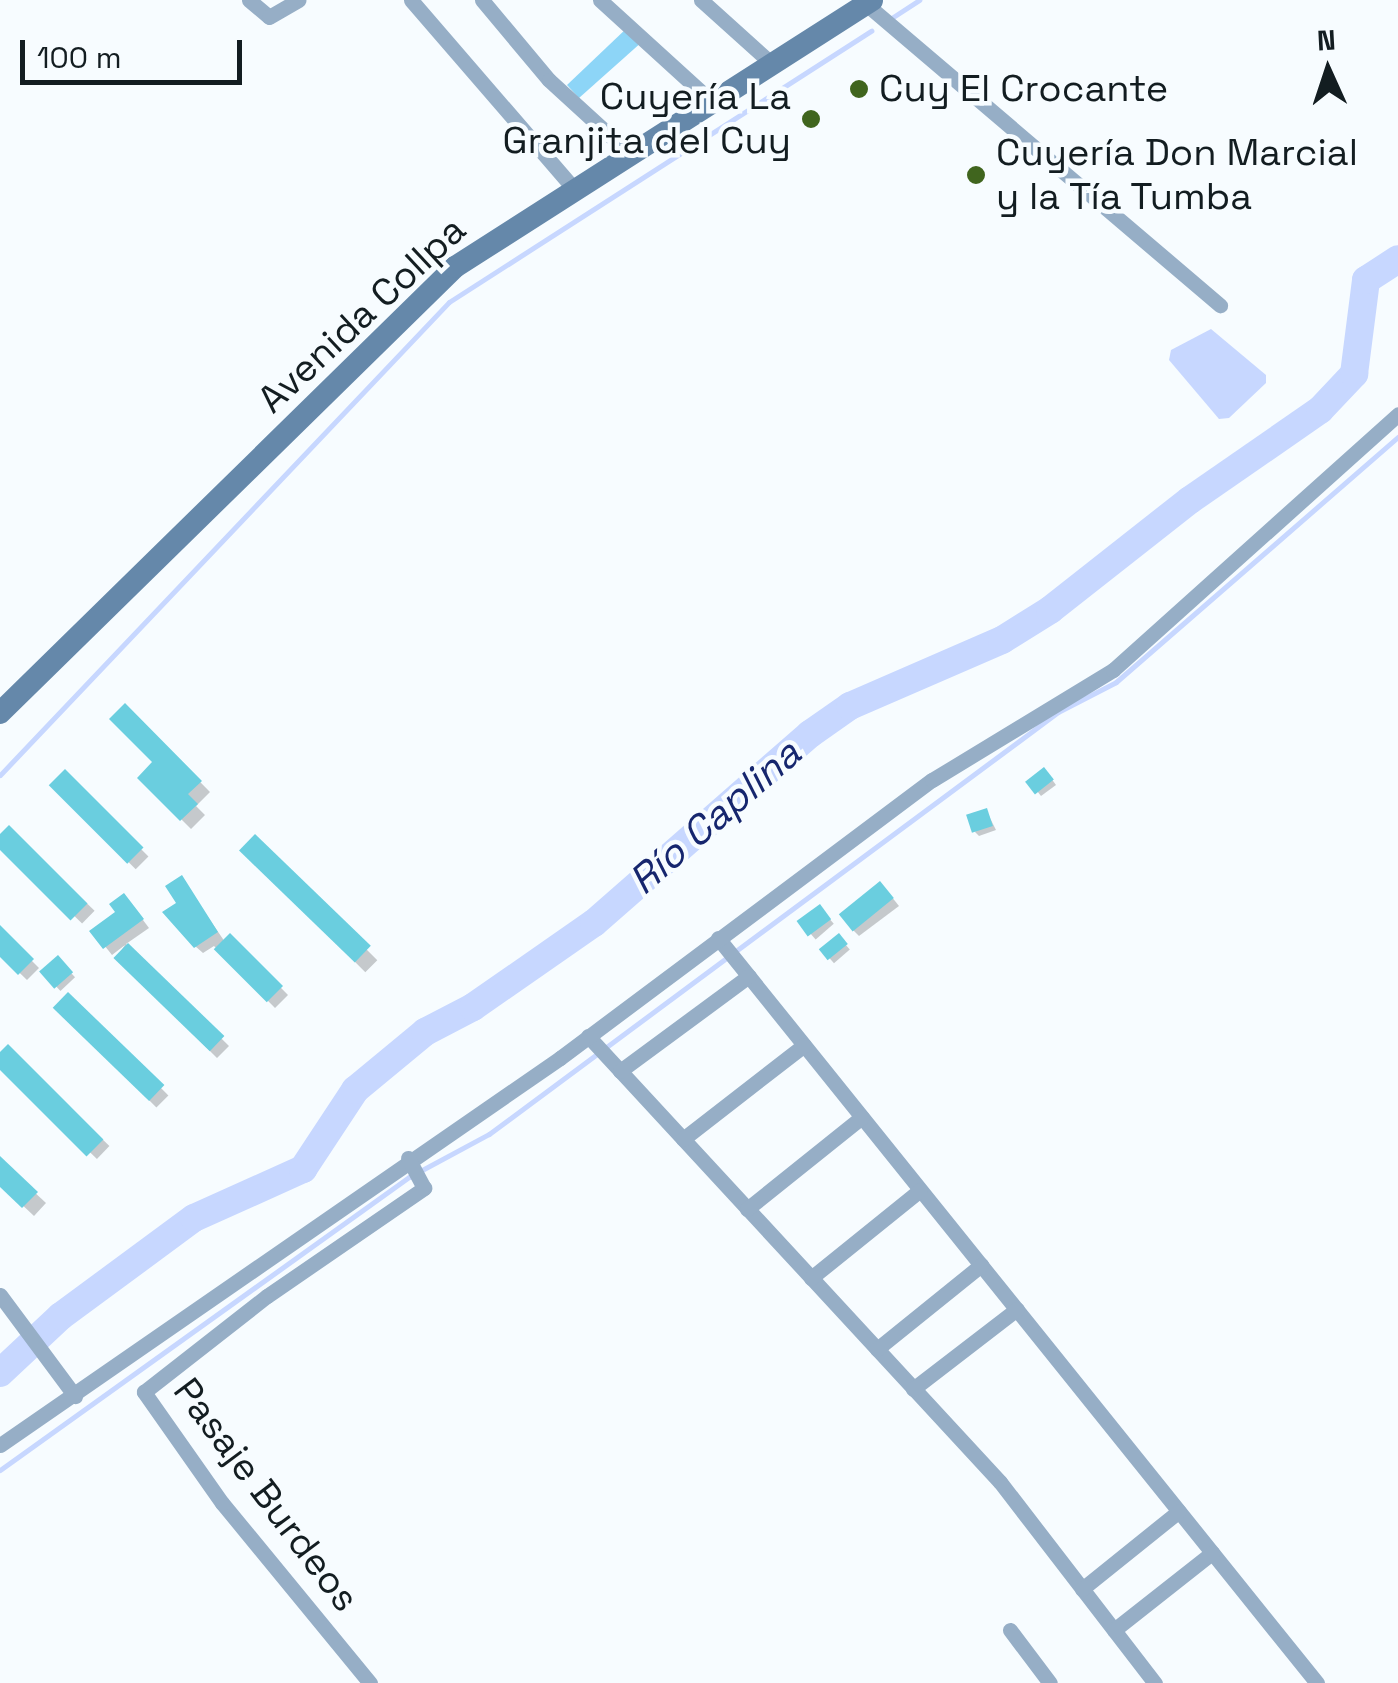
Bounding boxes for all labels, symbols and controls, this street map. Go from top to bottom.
scale bar [25,20,248,82]
north arrow [1278,20,1378,120]
text: N [1316,22,1337,59]
text: 100 m [37,38,122,77]
place label: Cuy El Crocante [879,66,1168,112]
place label: Cuyería La Granjita del Cuy [502,74,791,163]
marker: Cuy El Crocante [848,78,870,100]
marker: Cuyería La Granjita del Cuy [800,108,822,130]
place label: Cuyería Don Marcial y la Tía Tumba [996,130,1358,220]
marker: Cuyería Don Marcial y la Tía Tumba [965,164,987,186]
street label: Avenida Collpa [249,207,475,423]
water label: Río Caplina [619,729,811,905]
street label: Pasaje Burdeos [164,1369,368,1621]

